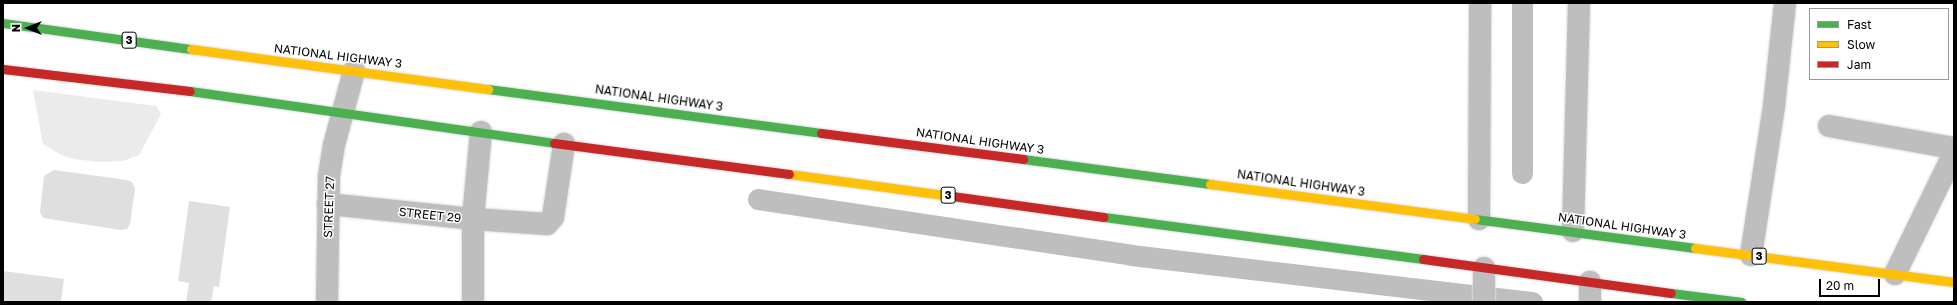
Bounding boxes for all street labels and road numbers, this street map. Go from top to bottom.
road number: 3 [121,31,137,49]
street label: NATIONAL HIGHWAY 3 [273,41,403,71]
street label: NATIONAL HIGHWAY 3 [594,82,724,114]
street label: NATIONAL HIGHWAY 3 [915,125,1045,157]
street label: NATIONAL HIGHWAY 3 [1236,167,1366,199]
street label: STREET 27 [321,176,337,238]
road number: 3 [940,186,956,204]
street label: STREET 29 [398,205,462,225]
street label: NATIONAL HIGHWAY 3 [1557,210,1687,242]
road number: 3 [1751,247,1767,265]

